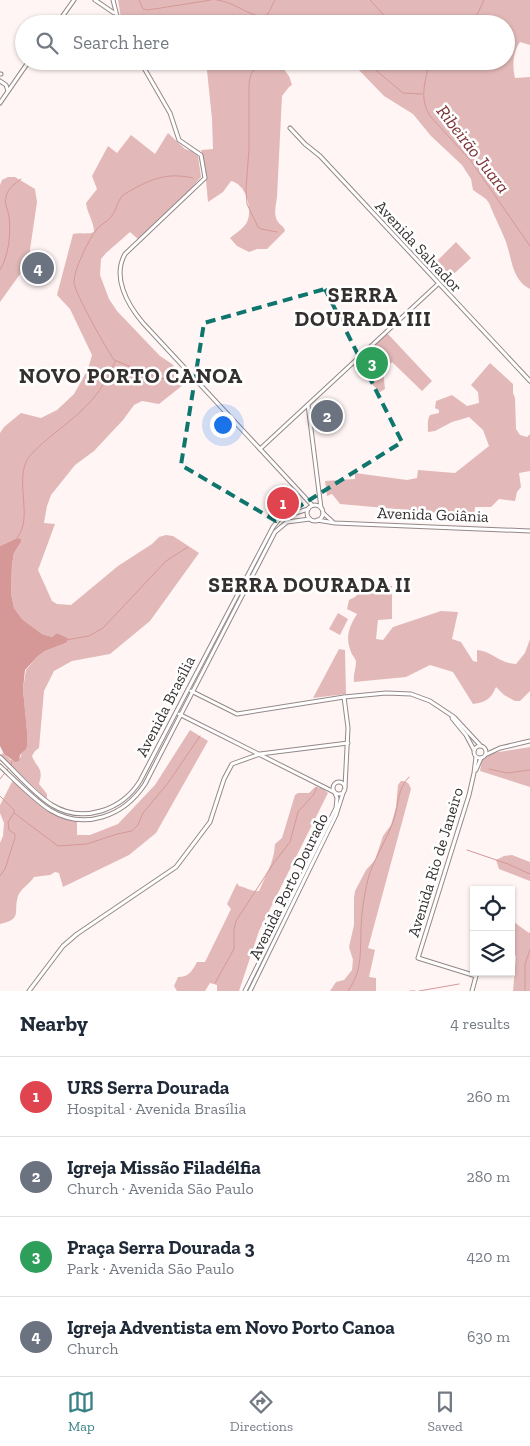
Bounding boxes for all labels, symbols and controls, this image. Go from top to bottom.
search box [15,15,515,70]
icon: search [33,29,61,57]
text: Search here [73,31,169,54]
water label: Ribeirão Juara [432,101,514,197]
street label: Avenida Salvador [371,196,466,296]
pin: 4 [22,249,54,287]
district label: SERRA DOURADA III [294,282,432,331]
pin: 3 [356,344,388,382]
district label: NOVO PORTO CANOA [19,363,243,388]
pin: 2 [311,397,343,435]
your location [210,412,236,438]
pin: 1 [267,484,299,522]
street label: Avenida Goiânia [377,503,489,526]
district label: SERRA DOURADA II [208,572,412,597]
street label: Avenida Brasília [132,652,199,760]
street label: Avenida Rio de Janeiro [404,785,467,939]
street label: Avenida Porto Dourado [245,810,332,962]
map controls [470,886,515,976]
button: locate [470,886,515,931]
button: layers [470,931,515,976]
text: Nearby [20,1011,88,1036]
text: 4 results [450,1014,510,1033]
text: URS Serra Dourada [67,1076,229,1099]
text: 1 [33,1087,39,1106]
text: 260 m [467,1087,510,1106]
text: Hospital · Avenida Brasília [67,1099,246,1118]
text: Igreja Missão Filadélfia [67,1156,261,1179]
text: 2 [32,1167,40,1186]
text: 280 m [466,1167,510,1186]
text: Church · Avenida São Paulo [67,1179,254,1198]
text: Praça Serra Dourada 3 [67,1236,255,1259]
text: 3 [32,1247,40,1266]
text: 420 m [466,1247,510,1266]
text: Park · Avenida São Paulo [67,1259,234,1278]
text: Igreja Adventista em Novo Porto Canoa [67,1316,395,1339]
text: 4 [31,1327,41,1346]
text: 630 m [467,1327,510,1346]
text: Church [67,1339,118,1358]
tab: Map [67,1388,95,1435]
tab: Directions [230,1388,293,1435]
tab: Saved [428,1388,463,1435]

